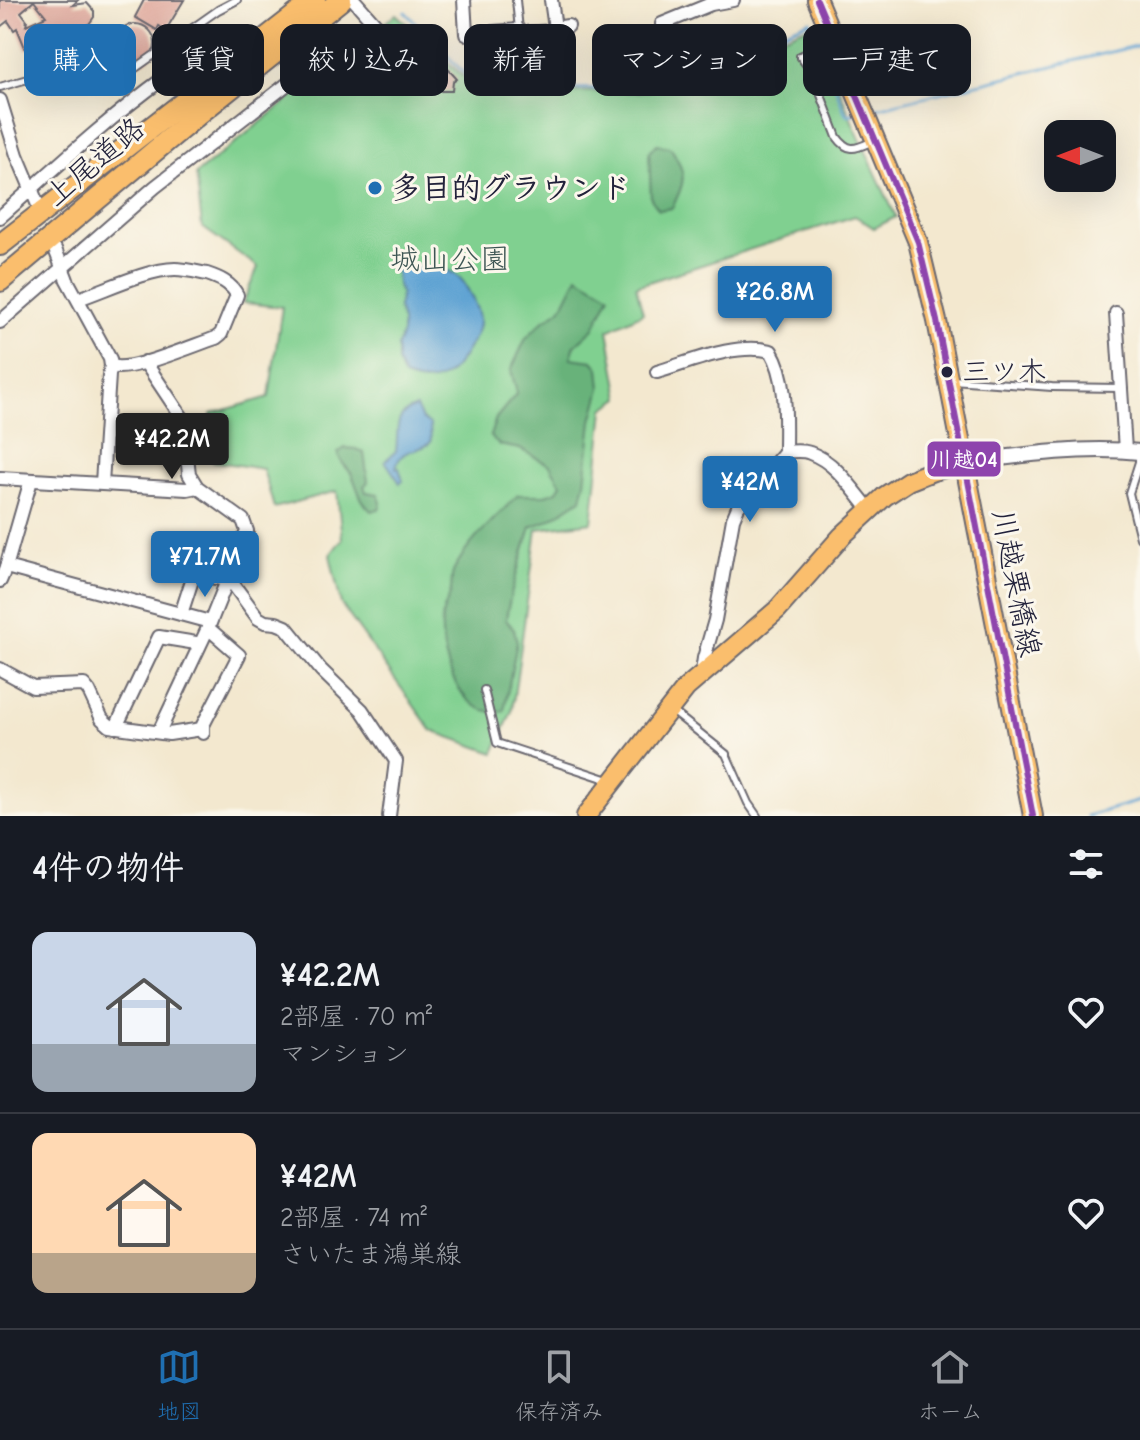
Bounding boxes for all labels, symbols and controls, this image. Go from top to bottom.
chip: 購入 [24,24,136,96]
chip: 賃貸 [152,24,264,96]
chip: 絞り込み [280,24,448,96]
chip: 新着 [464,24,576,96]
chip: マンション [592,24,787,96]
chip: 一戸建て [803,24,971,96]
street label: 上尾道路 [38,110,152,214]
north arrow [1044,120,1116,192]
map controls [1044,120,1116,192]
place label: 多目的グラウンド [391,171,631,206]
marker: 多目的グラウンド [366,179,384,197]
park label: 城山公園 [390,242,510,277]
pin: ¥26.8M [710,266,840,334]
text: ¥26.8M [736,277,814,307]
place label: 三ツ木 [962,356,1046,388]
marker: 三ツ木 [939,364,955,380]
pin: ¥42.2M [107,413,237,481]
text: ¥42.2M [134,424,210,454]
line badge: 川越04 [926,440,1002,478]
text: 川越04 [931,447,997,473]
pin: ¥42M [703,456,797,524]
text: ¥42M [721,467,779,497]
street label: 川越栗橋線 [985,506,1047,660]
pin: ¥71.7M [140,531,270,599]
text: ¥71.7M [169,542,241,572]
icon: filters [1064,842,1108,886]
text: 4件の物件 [32,848,184,888]
text: ¥42.2M [280,955,380,995]
icon: home [96,964,192,1060]
icon: heart [1064,990,1108,1034]
text: 2部屋 · 70 m² [280,1002,432,1032]
text: マンション [280,1039,409,1069]
text: ¥42M [280,1156,357,1196]
icon: home [96,1165,192,1261]
icon: heart [1064,1191,1108,1235]
text: 2部屋 · 74 m² [280,1203,427,1233]
text: さいたま鴻巣線 [280,1240,461,1270]
tab: 地図 [157,1345,201,1425]
tab: 保存済み [515,1345,603,1425]
tab: ホーム [918,1345,983,1425]

